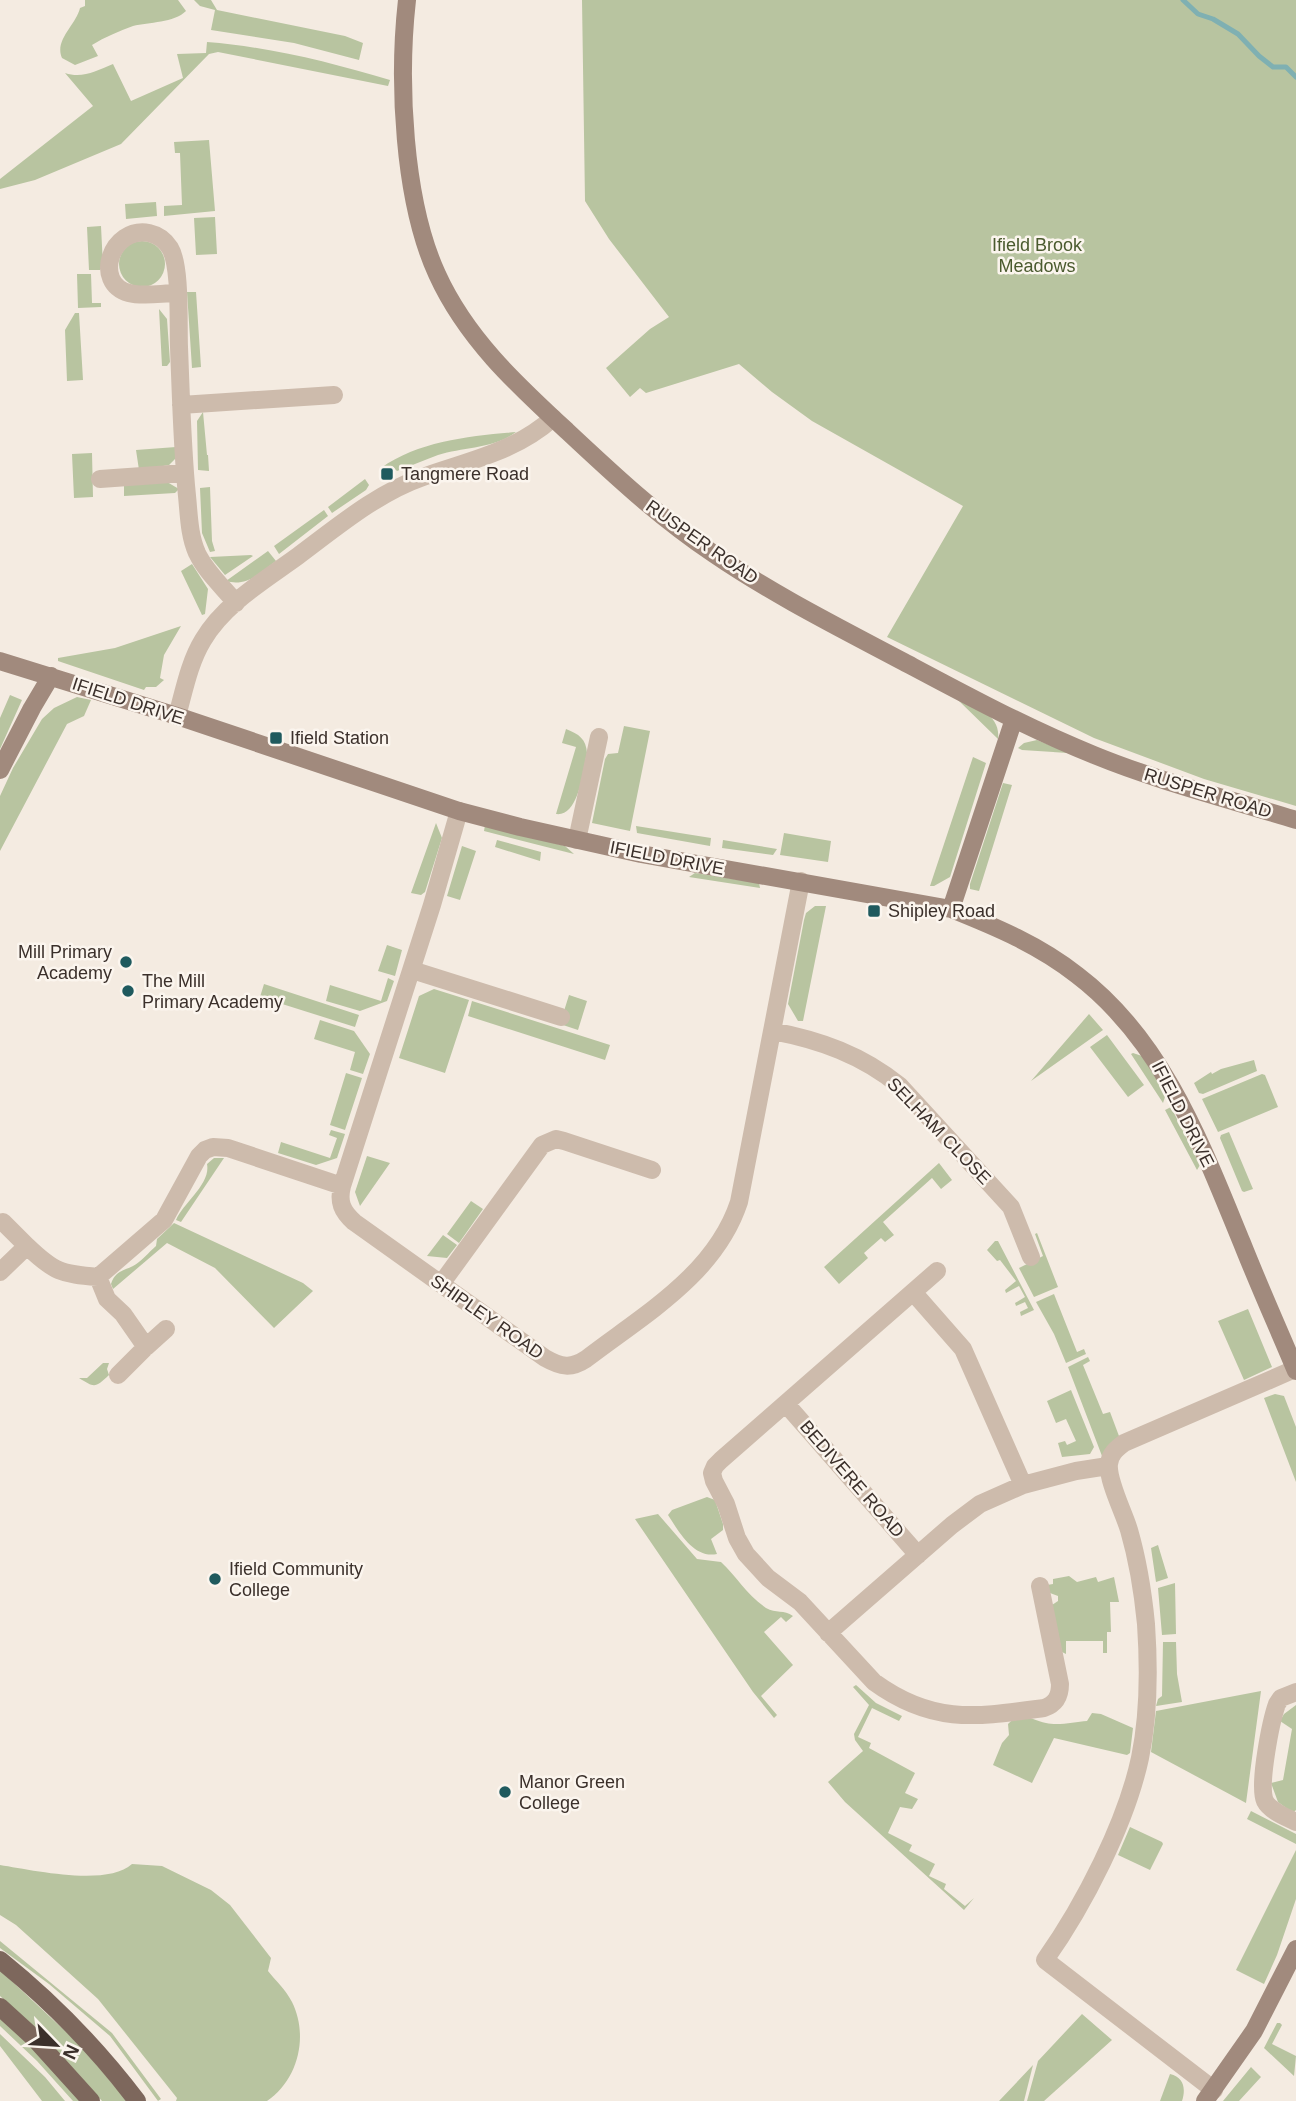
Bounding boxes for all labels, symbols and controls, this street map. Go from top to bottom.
park label: Ifield Brook Meadows [992,235,1083,276]
place label: Tangmere Road [401,464,529,484]
marker: Tangmere Road [379,466,395,482]
street label: RUSPER ROAD [642,496,762,588]
street label: IFIELD DRIVE [70,674,186,728]
place label: Ifield Station [290,728,389,748]
marker: Ifield Station [268,730,284,746]
street label: RUSPER ROAD [1142,764,1274,822]
street label: IFIELD DRIVE [608,837,726,879]
place label: Shipley Road [888,901,995,921]
marker: Shipley Road [866,903,882,919]
place label: Mill Primary Academy [18,942,112,983]
marker: Mill Primary Academy [118,954,134,970]
place label: The Mill Primary Academy [142,971,283,1012]
marker: The Mill Primary Academy [120,983,136,999]
street label: IFIELD DRIVE [1148,1058,1218,1170]
street label: SELHAM CLOSE [883,1074,995,1188]
street label: SHIPLEY ROAD [427,1271,547,1363]
street label: BEDIVERE ROAD [796,1417,908,1541]
place label: Ifield Community College [229,1559,363,1600]
marker: Ifield Community College [207,1571,223,1587]
place label: Manor Green College [519,1772,625,1813]
marker: Manor Green College [497,1784,513,1800]
north arrow [21,2010,91,2080]
text: N [59,2041,83,2063]

